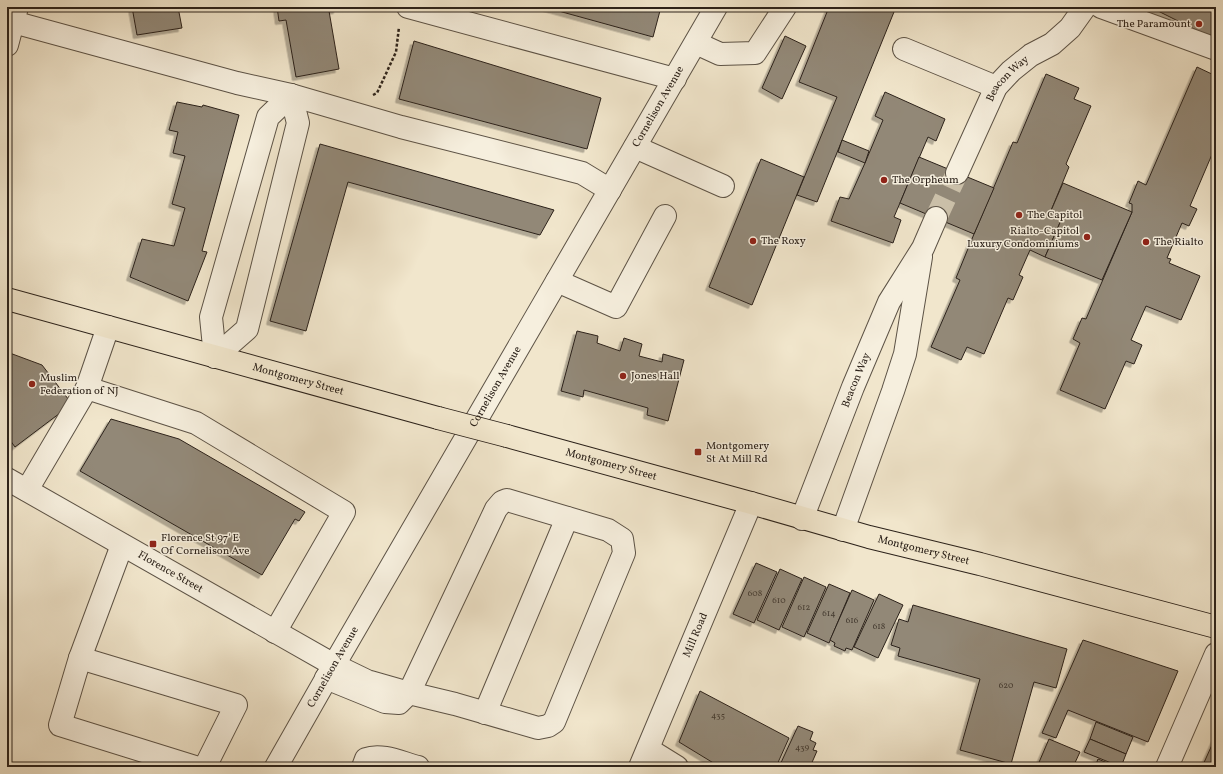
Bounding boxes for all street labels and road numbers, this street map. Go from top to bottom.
street label: Beacon Way [983,52,1032,104]
street label: Cornelison Avenue [629,63,688,150]
street label: Cornelison Avenue [466,344,525,430]
street label: Beacon Way [838,350,874,410]
street label: Montgomery Street [251,360,346,399]
street label: Montgomery Street [564,445,659,484]
street label: Montgomery Street [876,532,971,569]
street label: Florence Street [135,547,206,597]
street label: Mill Road [679,610,711,660]
street label: Cornelison Avenue [304,624,362,710]

